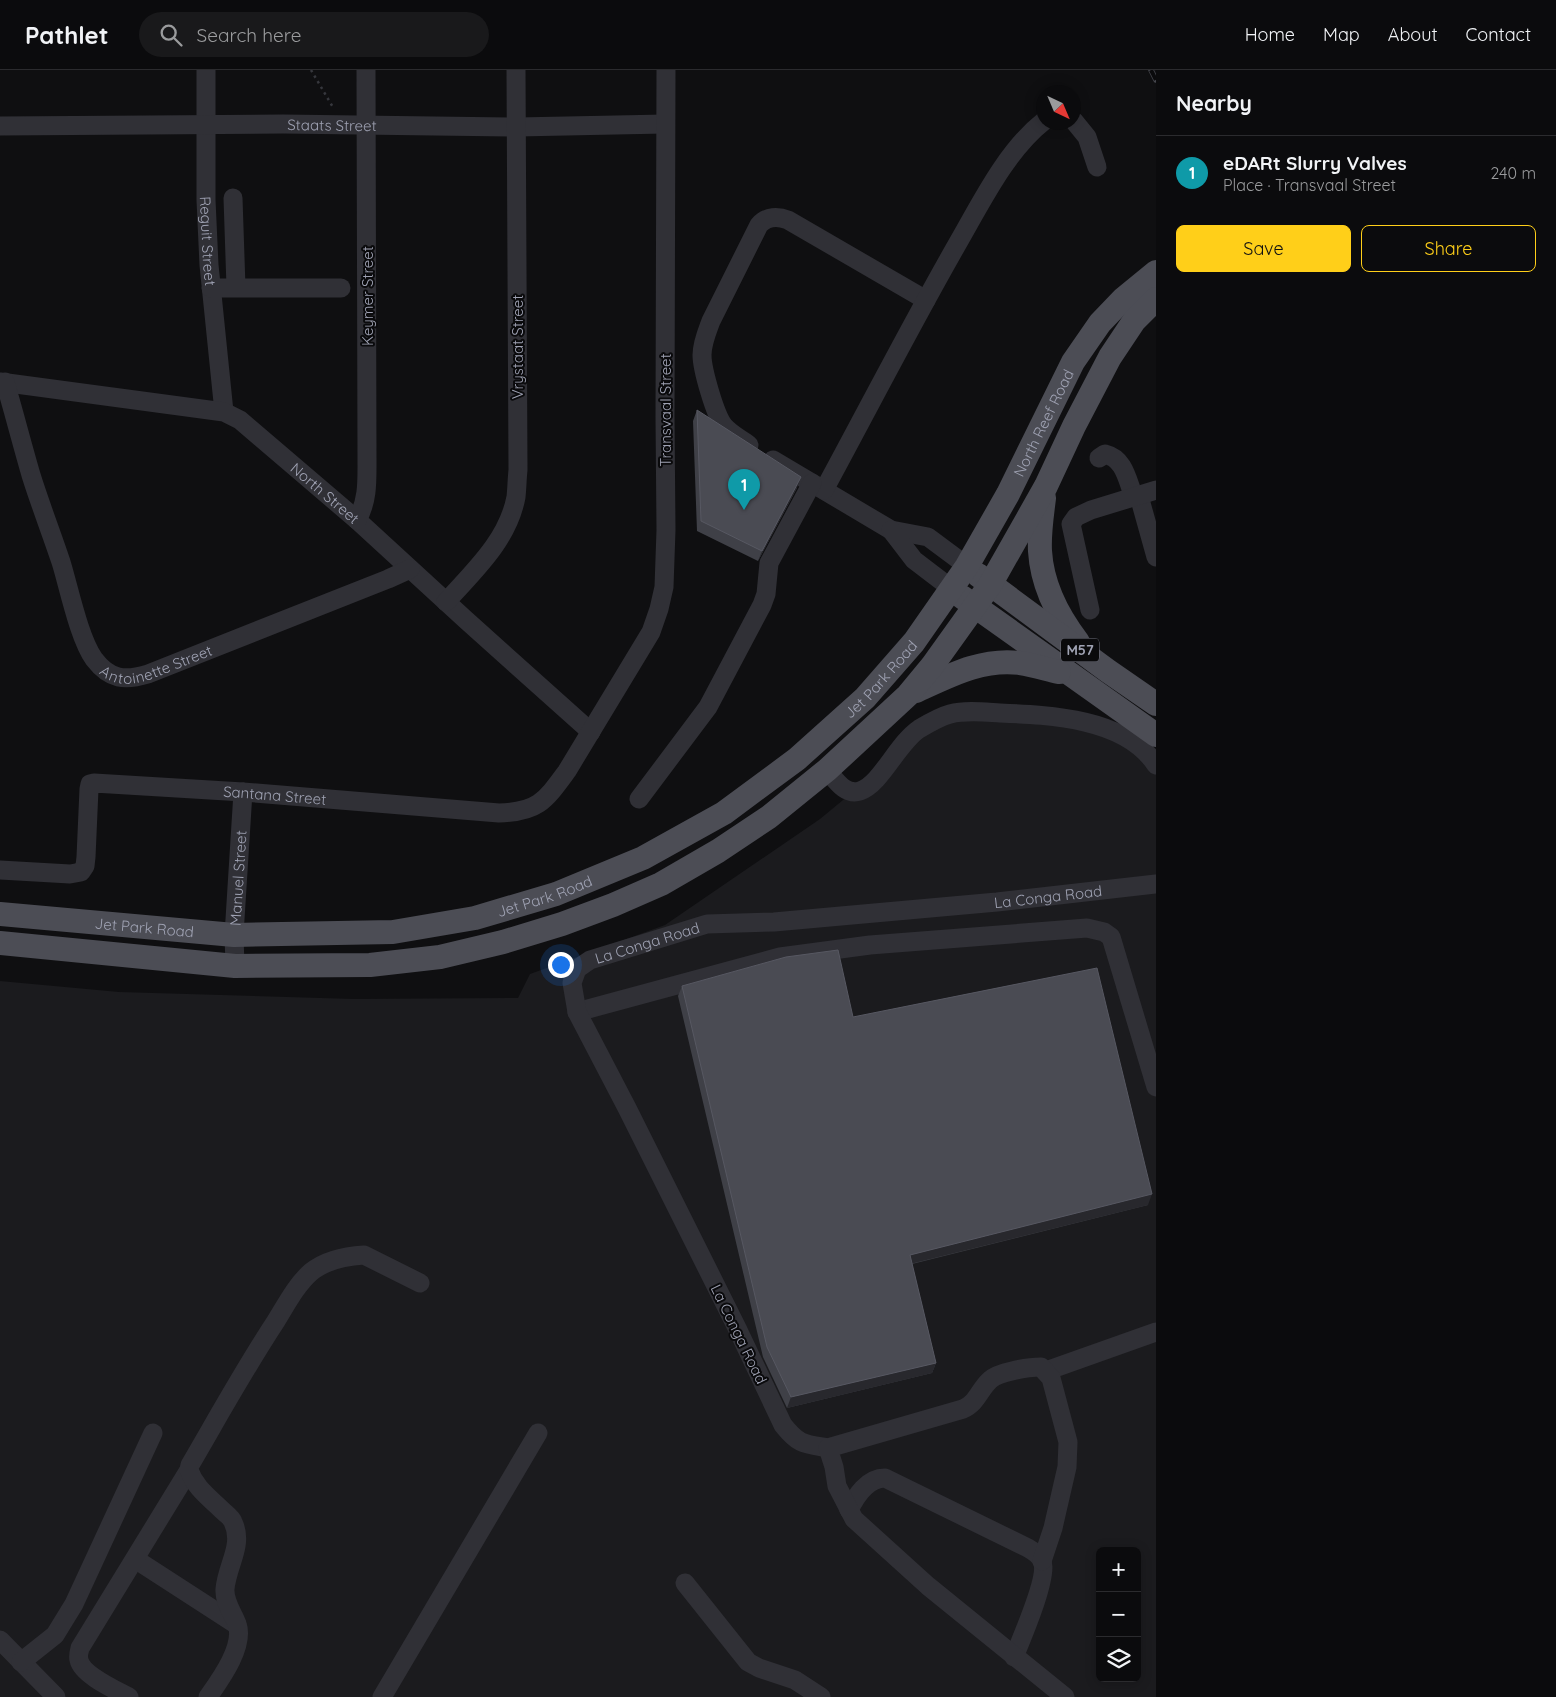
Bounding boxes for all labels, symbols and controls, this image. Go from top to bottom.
search box [139,12,489,57]
text: Pathlet [25,20,109,50]
icon: search [157,21,185,49]
text: Search here [197,23,301,47]
text: Home [1245,23,1295,46]
text: Map [1323,23,1360,46]
text: About [1388,23,1438,46]
text: Contact [1466,23,1531,46]
north arrow [1036,85,1081,130]
text: Nearby [1176,90,1252,116]
street label: Staats Street [287,115,377,135]
text: eDARt Slurry Valves [1223,151,1407,175]
text: 1 [1189,163,1195,183]
text: 240 m [1490,163,1536,183]
text: Place · Transvaal Street [1223,175,1396,195]
street label: Reguit Street [196,196,221,287]
button: Save [1176,225,1351,272]
button: Share [1361,225,1536,272]
street label: Keymer Street [358,246,377,346]
street label: Vrystaat Street [508,295,527,399]
street label: Transvaal Street [656,353,675,467]
street label: North Reef Road [1009,366,1078,479]
street label: North Street [287,458,364,528]
pin: 1 [728,469,760,510]
street label: Jet Park Road [840,636,921,722]
road number: M57 [1061,638,1099,662]
street label: Antoinette Street [96,640,215,687]
street label: Santana Street [223,781,327,808]
street label: Manuel Street [225,830,250,927]
street label: Jet Park Road [494,871,595,921]
street label: La Conga Road [993,881,1103,912]
street label: Jet Park Road [94,913,195,941]
street label: La Conga Road [592,917,702,967]
your location [548,952,574,978]
street label: La Conga Road [707,1281,771,1387]
map controls [1096,1547,1141,1682]
button: + [1096,1547,1141,1592]
button: − [1096,1592,1141,1637]
button: layers [1096,1637,1141,1682]

